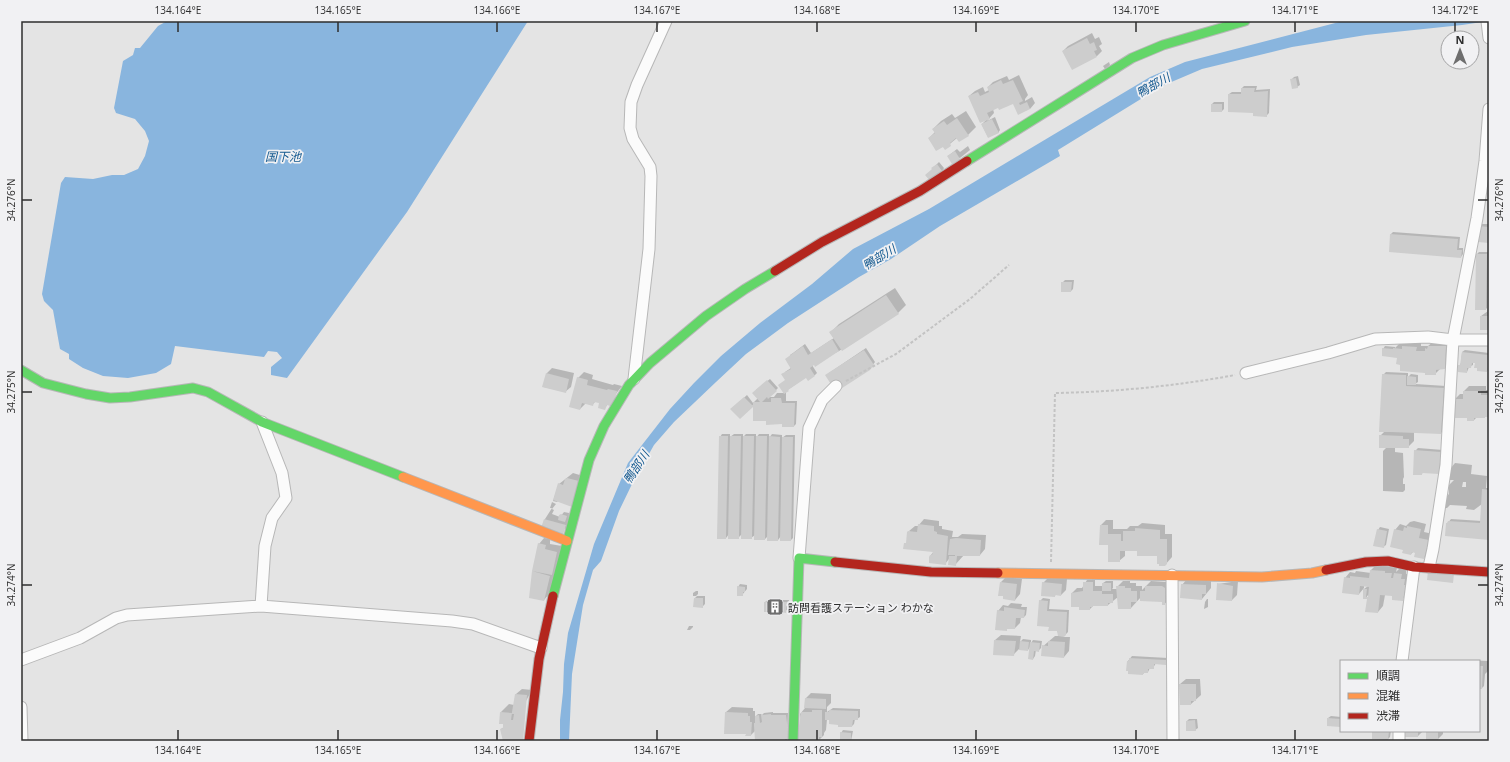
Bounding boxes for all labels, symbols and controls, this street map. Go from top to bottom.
text: 134.164°E [155,3,201,17]
text: 134.165°E [315,3,361,17]
text: 134.166°E [474,3,520,17]
text: 134.167°E [634,3,680,17]
text: 134.168°E [794,3,840,17]
text: 134.169°E [953,3,999,17]
text: 134.170°E [1113,3,1159,17]
text: 134.171°E [1272,3,1318,17]
text: 134.172°E [1432,3,1478,17]
north arrow [1440,30,1480,70]
text: N [1456,32,1464,47]
water label: 鴨部川 [1133,68,1175,101]
water label: 国下池 [265,148,302,165]
text: 34.276°N [4,178,18,222]
text: 34.276°N [1492,178,1506,222]
water label: 鴨部川 [859,239,901,274]
text: 34.275°N [4,370,18,414]
text: 34.275°N [1492,370,1506,414]
water label: 鴨部川 [619,446,654,487]
text: 34.274°N [4,563,18,607]
text: 34.274°N [1492,563,1506,607]
building icon: 訪問看護ステーション わかな [765,597,785,617]
place label: 訪問看護ステーション わかな [788,600,934,615]
legend [1340,660,1480,732]
text: 順調 [1376,667,1400,684]
text: 混雑 [1376,687,1400,704]
text: 渋滞 [1376,707,1400,724]
text: 134.164°E [155,743,201,757]
text: 134.165°E [315,743,361,757]
text: 134.166°E [474,743,520,757]
text: 134.167°E [634,743,680,757]
text: 134.168°E [794,743,840,757]
text: 134.169°E [953,743,999,757]
text: 134.170°E [1113,743,1159,757]
text: 134.171°E [1272,743,1318,757]

